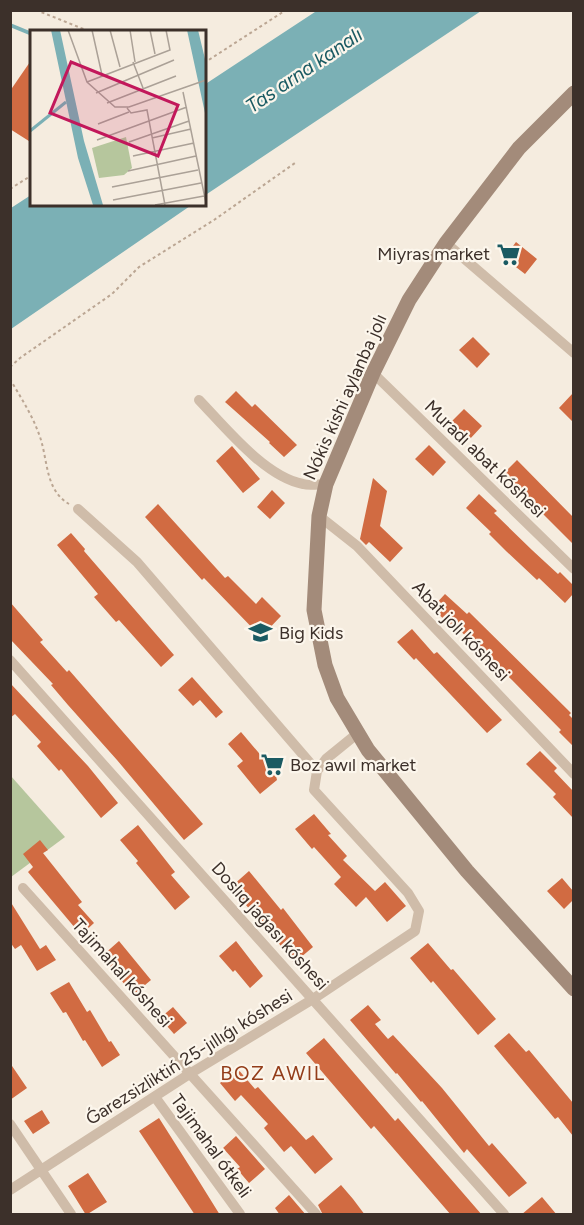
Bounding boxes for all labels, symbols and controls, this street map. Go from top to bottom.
water label: Tas arna kanalı [241,22,367,118]
inset map [30,30,206,206]
supermarket icon: Miyras market [495,241,521,267]
place label: Miyras market [377,243,490,265]
street label: Nókis kishi aylanba jolı [298,311,392,483]
street label: Muradı abat kóshesi [420,396,550,522]
street label: Abat jolı kóshesi [408,576,514,686]
school or university icon: Big Kids [248,620,274,646]
place label: Big Kids [279,622,343,644]
supermarket icon: Boz awıl market [259,752,285,778]
place label: Boz awıl market [290,754,416,776]
street label: Doslıq jaǵası kóshesi [207,857,333,995]
street label: Tajimahal kóshesi [67,914,177,1032]
street label: Ǵarezsizliktiń 25-jıllıǵı kóshesi [82,984,296,1130]
district label: BOZ AWIL [220,1061,326,1085]
street label: Tajimahal ótkeli [166,1090,256,1202]

